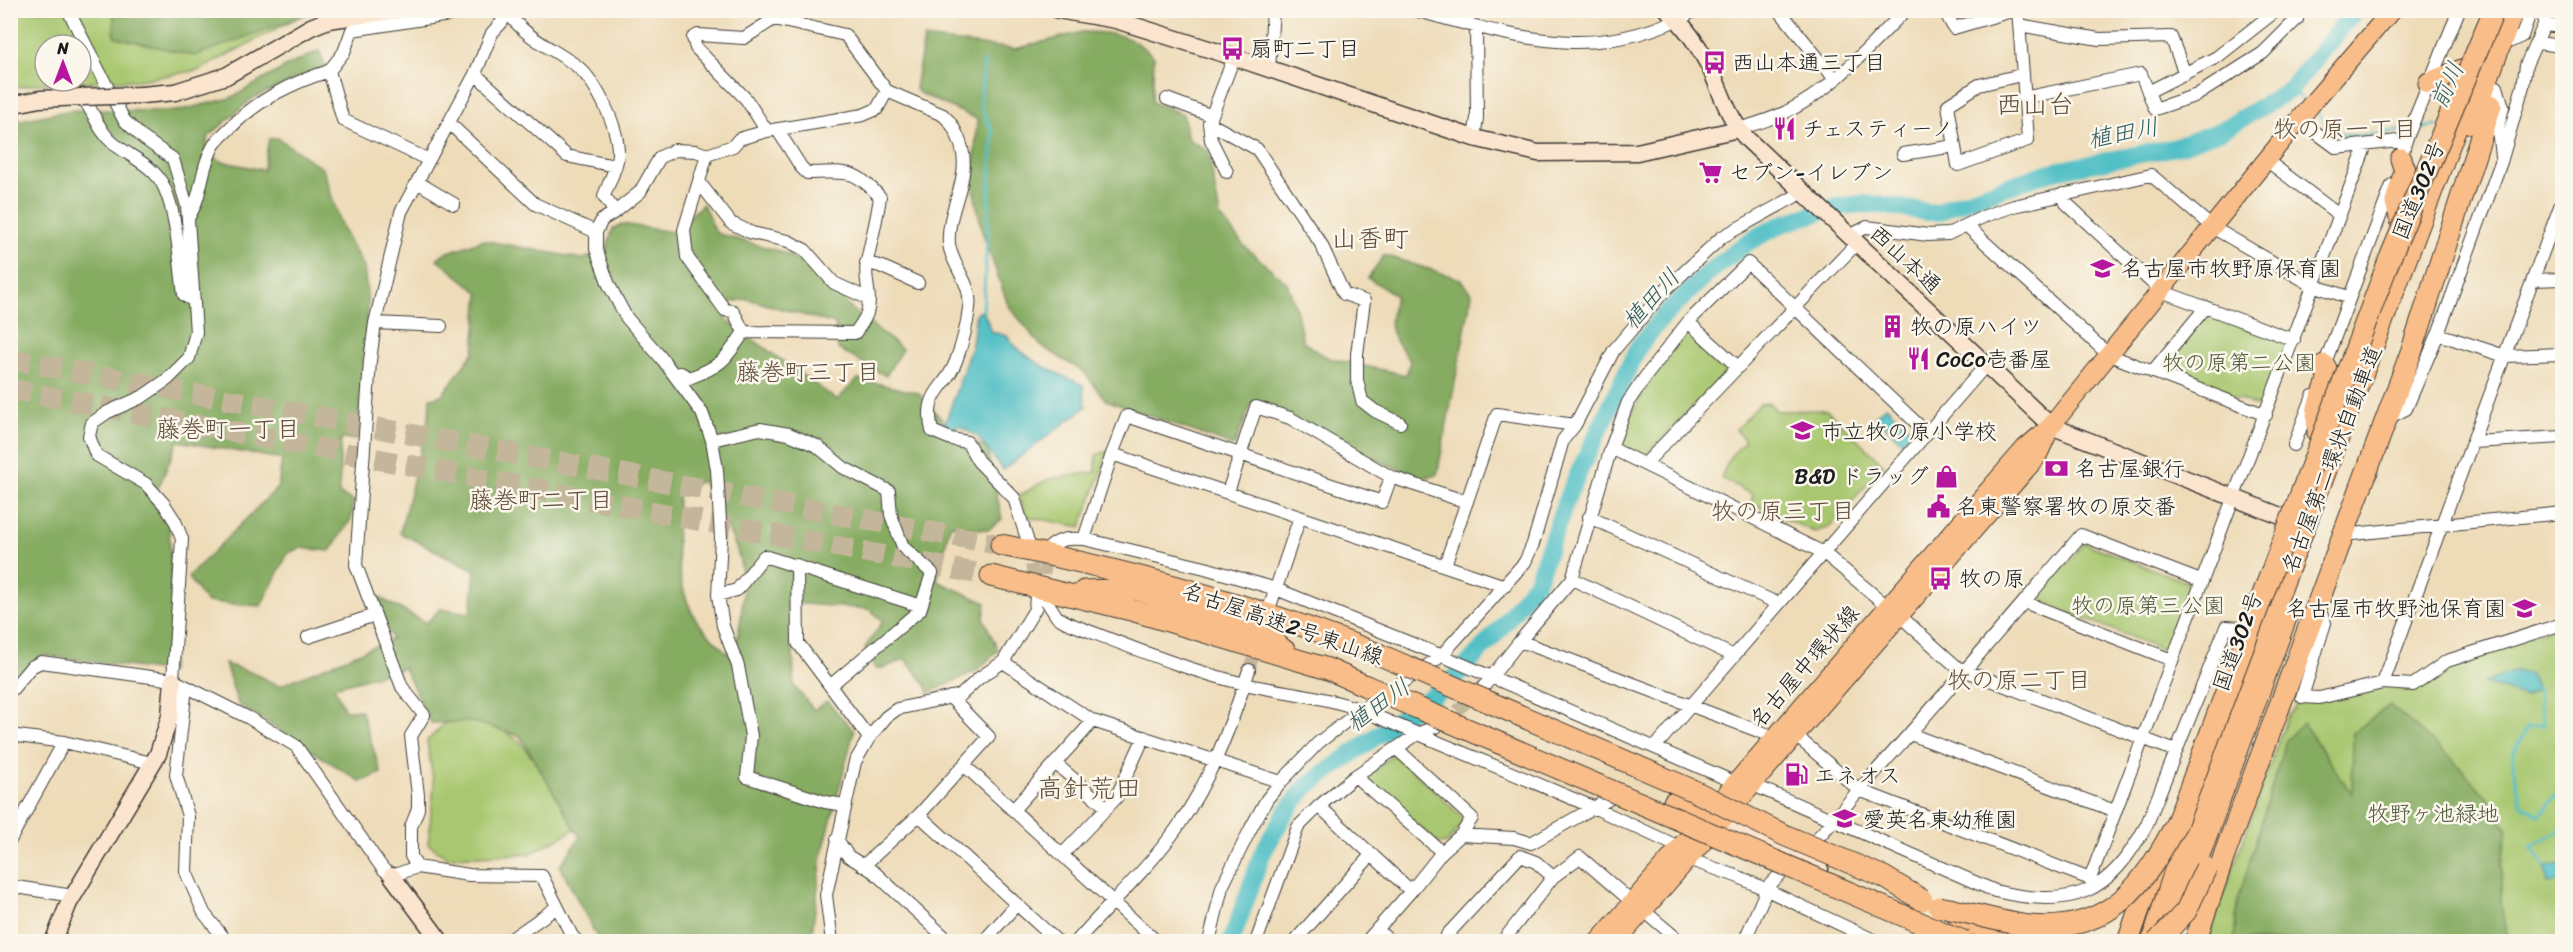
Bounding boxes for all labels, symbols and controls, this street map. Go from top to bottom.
place label: 扇町二丁目 [1250,29,1360,68]
north arrow [33,33,93,93]
text: N [56,34,69,63]
bus stop icon: 扇町二丁目 [1219,35,1245,61]
place label: 西山本通三丁目 [1732,43,1886,82]
bus stop icon: 西山本通三丁目 [1701,49,1727,75]
water label: 前川 [2418,54,2476,116]
district label: 西山台 [1996,81,2074,127]
water label: 植田川 [2084,106,2162,160]
district label: 牧の原一丁目 [2273,108,2417,150]
place label: チェスティーノ [1802,109,1953,148]
restaurant icon: チェスティーノ [1771,115,1797,141]
street label: 国道302号 [2381,134,2456,246]
place label: セブン-イレブン [1729,153,1893,192]
supermarket icon: セブン-イレブン [1698,159,1724,185]
district label: 山香町 [1331,215,1409,261]
street label: 西山本通 [1860,215,1951,304]
place label: 名古屋市牧野原保育園 [2121,249,2341,288]
school or university icon: 名古屋市牧野原保育園 [2090,255,2116,281]
water label: 植田川 [1611,258,1691,340]
place label: 牧の原ハイツ [1910,307,2042,346]
building icon: 牧の原ハイツ [1879,313,1905,339]
street label: 名古屋第二環状自動車道 [2270,339,2393,579]
place label: CoCo壱番屋 [1936,340,2052,379]
park label: 牧の原第二公園 [2162,343,2316,382]
restaurant icon: CoCo壱番屋 [1905,346,1931,372]
district label: 藤巻町三丁目 [736,351,880,393]
district label: 藤巻町一丁目 [156,408,300,450]
place label: 市立牧の原小学校 [1821,412,1997,451]
school or university icon: 市立牧の原小学校 [1790,418,1816,444]
place label: 名古屋銀行 [2075,449,2185,488]
bank icon: 名古屋銀行 [2044,455,2070,481]
place label: B&D ドラッグ [1794,457,1929,496]
shop icon: B&D ドラッグ [1934,463,1960,489]
district label: 藤巻町二丁目 [469,479,613,521]
place label: 名東警察署牧の原交番 [1956,487,2176,526]
district label: 牧の原三丁目 [1711,490,1855,532]
public building icon: 名東警察署牧の原交番 [1925,493,1951,519]
place label: 牧の原 [1959,559,2025,598]
bus stop icon: 牧の原 [1928,565,1954,591]
street label: 名古屋高速2号東山線 [1177,571,1389,676]
street label: 国道302号 [2201,585,2274,697]
park label: 牧の原第三公園 [2071,586,2225,625]
place label: 名古屋市牧野池保育園 [2286,589,2506,628]
street label: 名古屋中環状線 [1739,595,1870,737]
school or university icon: 名古屋市牧野池保育園 [2511,595,2537,621]
district label: 牧の原二丁目 [1947,659,2091,701]
water label: 植田川 [1337,667,1419,743]
place label: エネオス [1814,756,1901,795]
fuel station icon: エネオス [1783,762,1809,788]
district label: 高針荒田 [1037,765,1141,811]
park label: 牧野ヶ池緑地 [2367,794,2499,833]
place label: 愛英名東幼稚園 [1863,800,2017,839]
school or university icon: 愛英名東幼稚園 [1832,806,1858,832]

